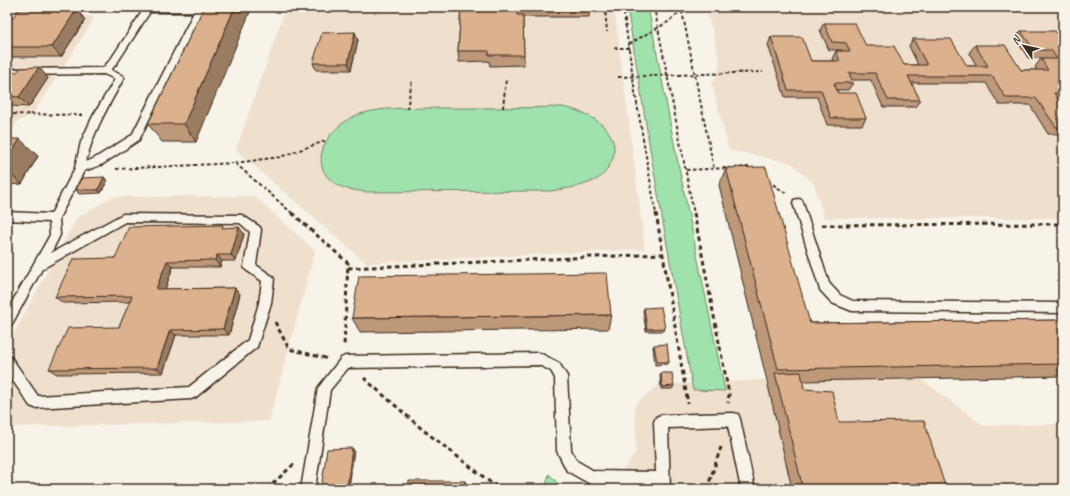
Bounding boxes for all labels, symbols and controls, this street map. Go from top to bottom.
north arrow [1004,26,1044,66]
text: N [1008,32,1025,47]

